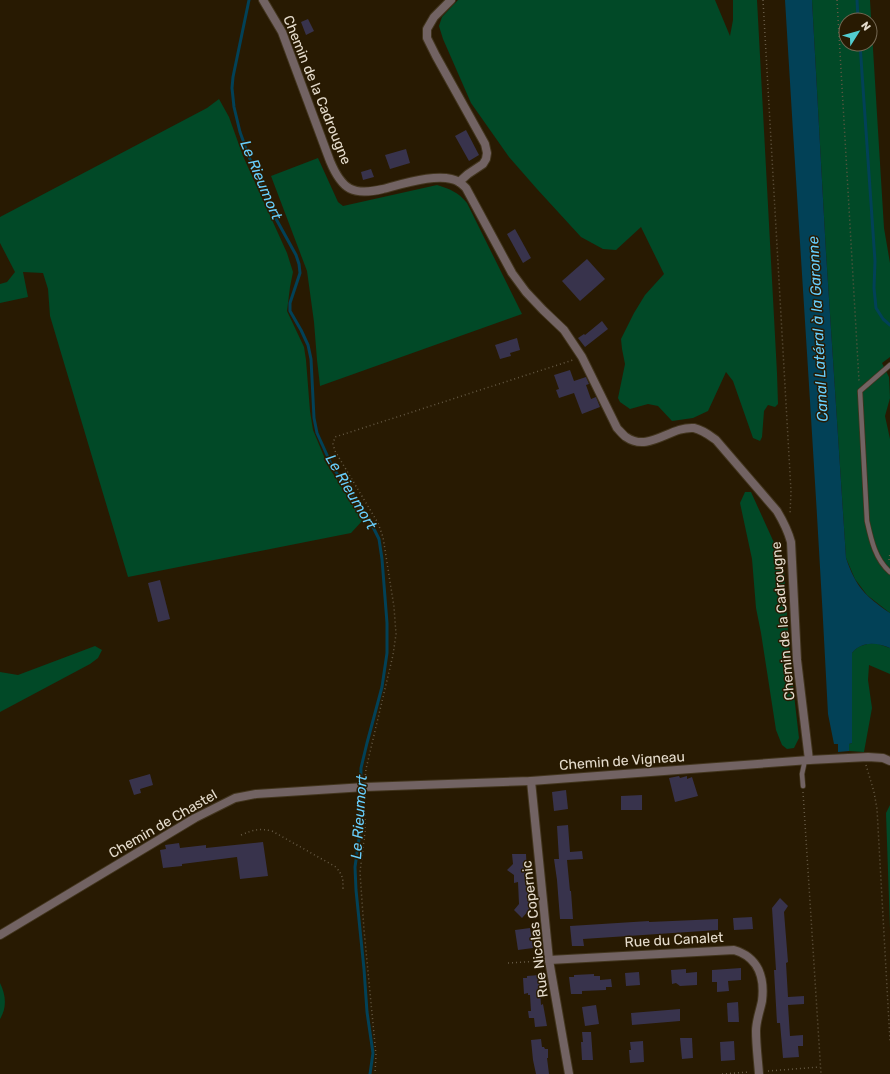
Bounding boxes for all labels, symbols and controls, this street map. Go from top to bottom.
north arrow [838,12,878,52]
street label: Chemin de la Cadrougne [279,13,355,167]
text: N [858,19,873,33]
water label: Le Rieumort [236,138,286,223]
water label: Canal Latéral à la Garonne [804,235,832,422]
water label: Le Rieumort [322,451,381,533]
street label: Chemin de la Cadrougne [768,541,798,701]
street label: Chemin de Vigneau [559,748,685,774]
water label: Le Rieumort [347,774,371,860]
street label: Chemin de Chastel [106,786,220,862]
street label: Rue Nicolas Copernic [518,859,552,998]
street label: Rue du Canalet [624,929,724,951]

